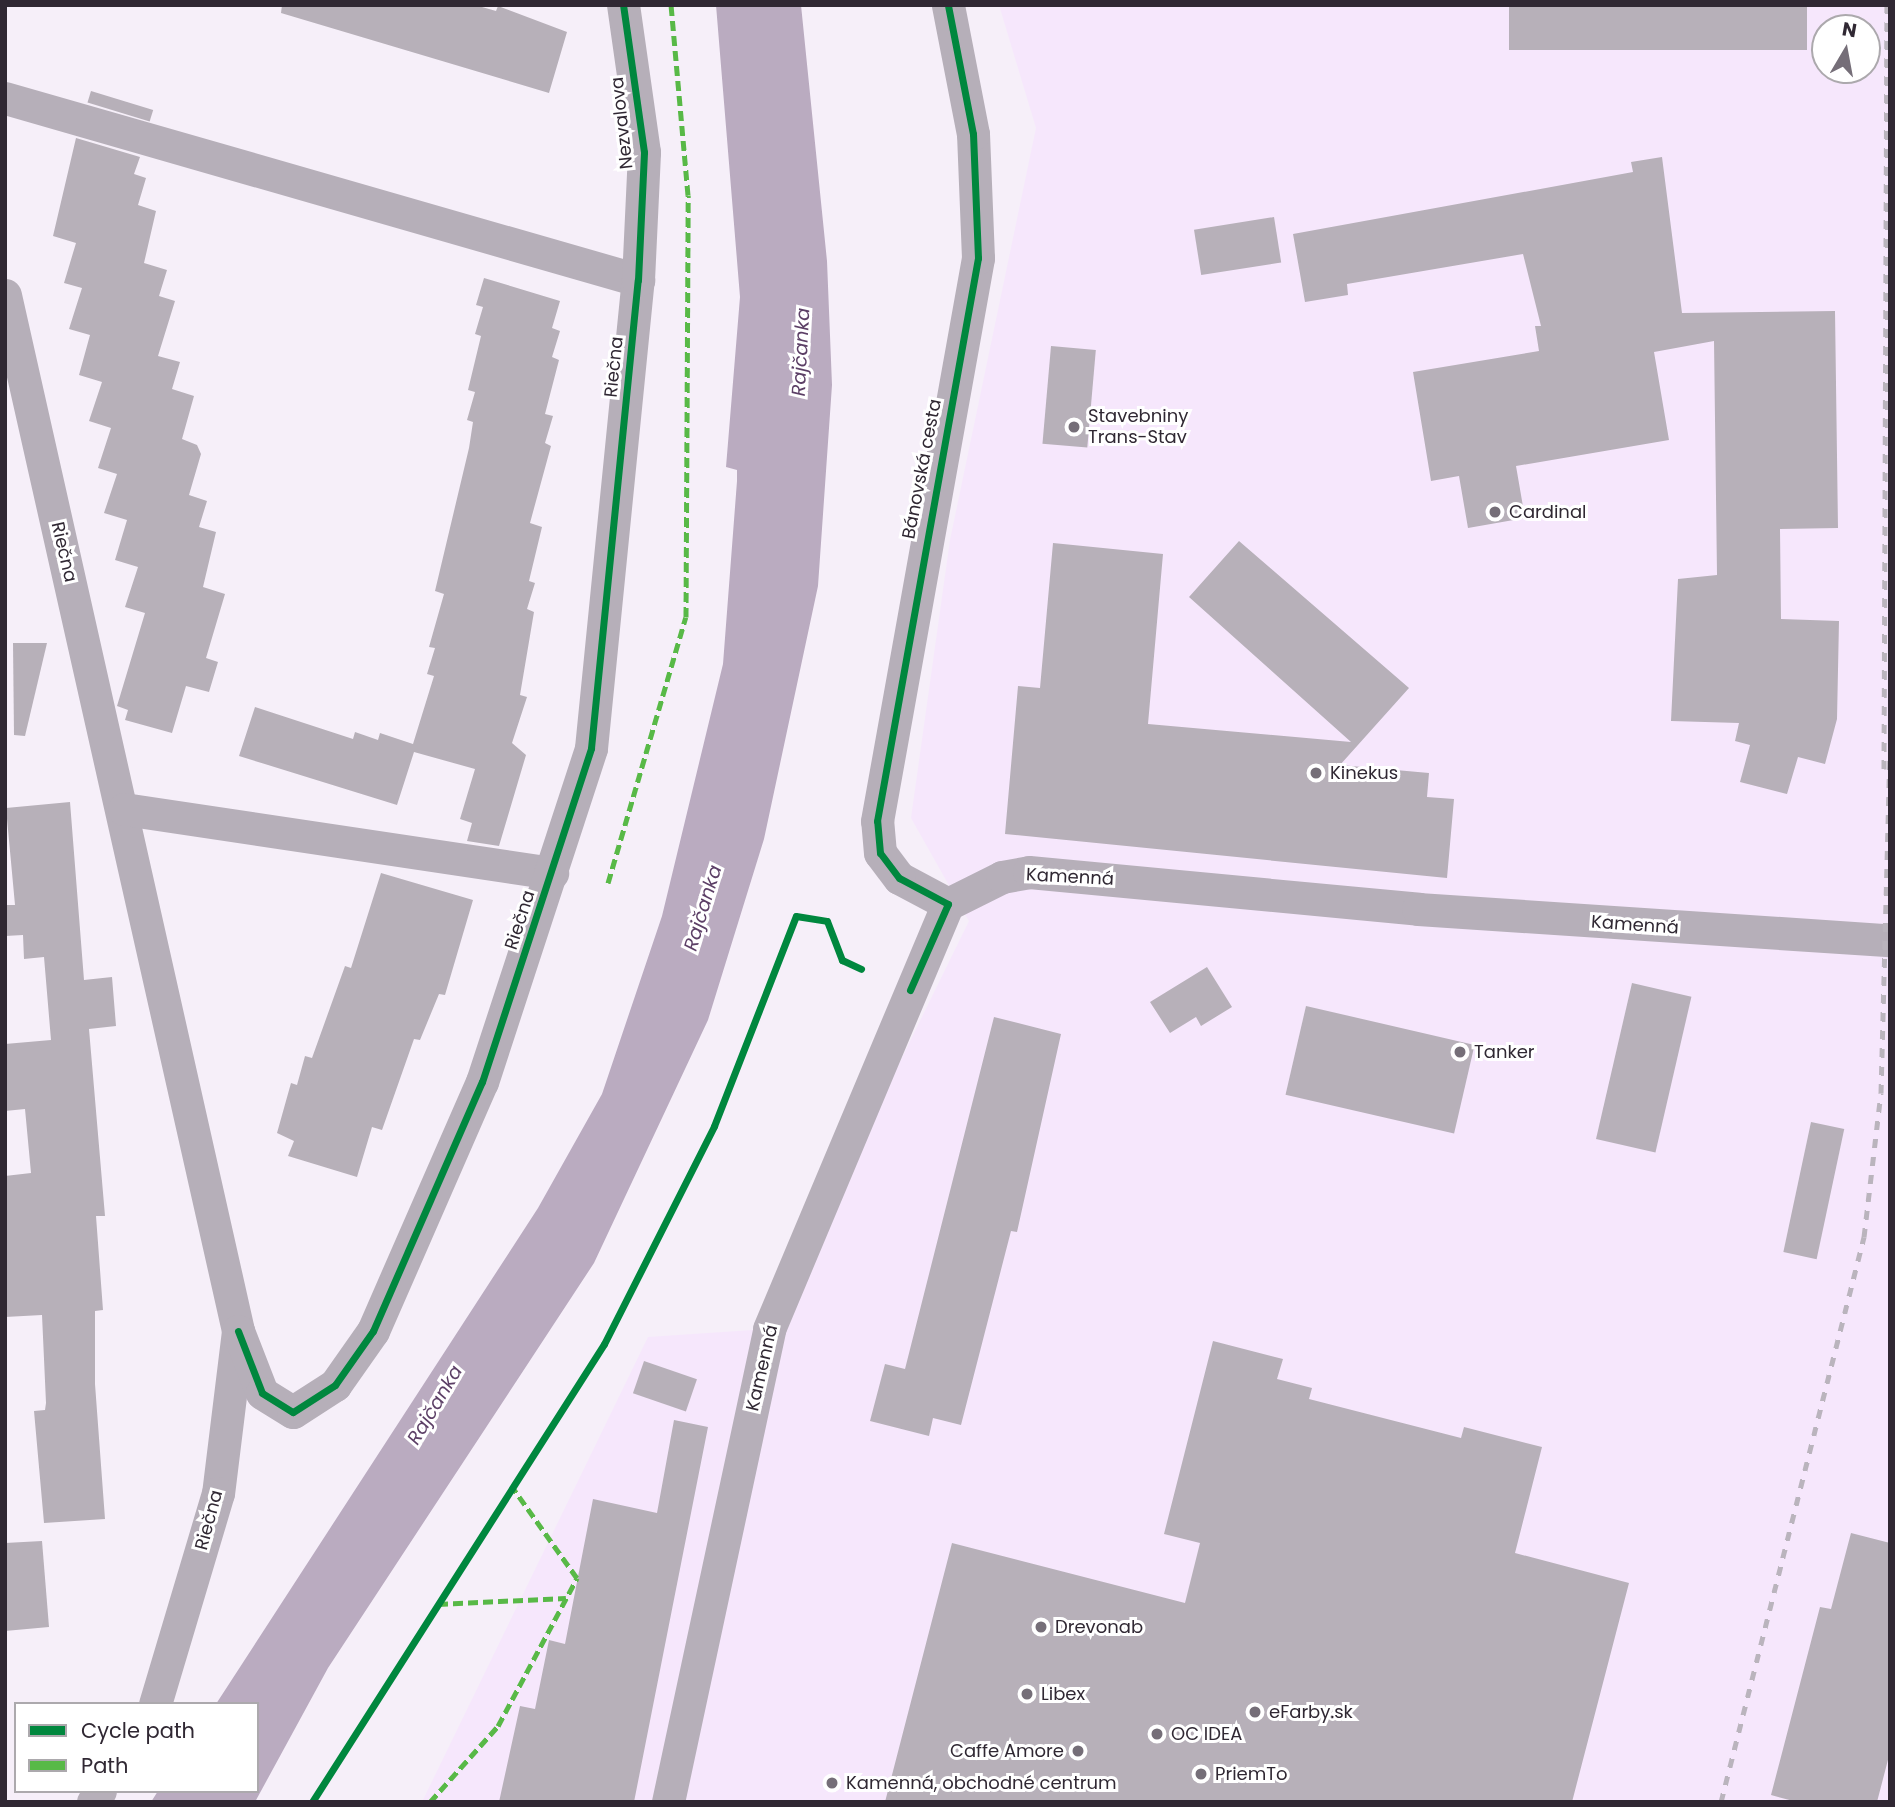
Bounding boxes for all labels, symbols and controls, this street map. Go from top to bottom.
north arrow [1811,14,1881,84]
text: N [1840,15,1859,44]
street label: Nezvalova [606,76,638,170]
water label: Rajčanka [787,307,815,397]
street label: Riečna [600,335,628,399]
street label: Bánovská cesta [898,397,946,541]
place label: Stavebniny Trans-Stav [1088,406,1188,448]
marker: Stavebniny Trans-Stav [1066,419,1082,435]
place label: Cardinal [1509,501,1586,523]
marker: Cardinal [1487,504,1503,520]
street label: Riečna [47,520,81,584]
place label: Kinekus [1330,762,1398,784]
marker: Kinekus [1308,765,1324,781]
water label: Rajčanka [679,862,727,954]
street label: Kamenná [1026,864,1114,890]
street label: Riečna [500,888,540,952]
street label: Kamenná [1590,911,1680,939]
place label: Tanker [1474,1041,1535,1063]
marker: Tanker [1452,1044,1468,1060]
street label: Kamenná [742,1323,782,1413]
water label: Rajčanka [402,1361,468,1449]
street label: Riečna [191,1488,227,1552]
place label: Drevonab [1055,1616,1143,1638]
marker: Drevonab [1033,1619,1049,1635]
place label: Libex [1041,1683,1085,1705]
marker: Libex [1019,1686,1035,1702]
place label: eFarby.sk [1269,1701,1353,1723]
legend [14,1702,259,1793]
marker: eFarby.sk [1247,1704,1263,1720]
text: Cycle path [81,1716,195,1745]
place label: OC IDEA [1171,1723,1242,1745]
marker: OC IDEA [1149,1726,1165,1742]
place label: Caffe Amore [950,1740,1064,1762]
marker: Caffe Amore [1070,1743,1086,1759]
text: Path [81,1751,128,1780]
place label: PriemTo [1215,1763,1288,1785]
marker: PriemTo [1193,1766,1209,1782]
place label: Kamenná, obchodné centrum [846,1772,1116,1794]
marker: Kamenná, obchodné centrum [824,1775,840,1791]

